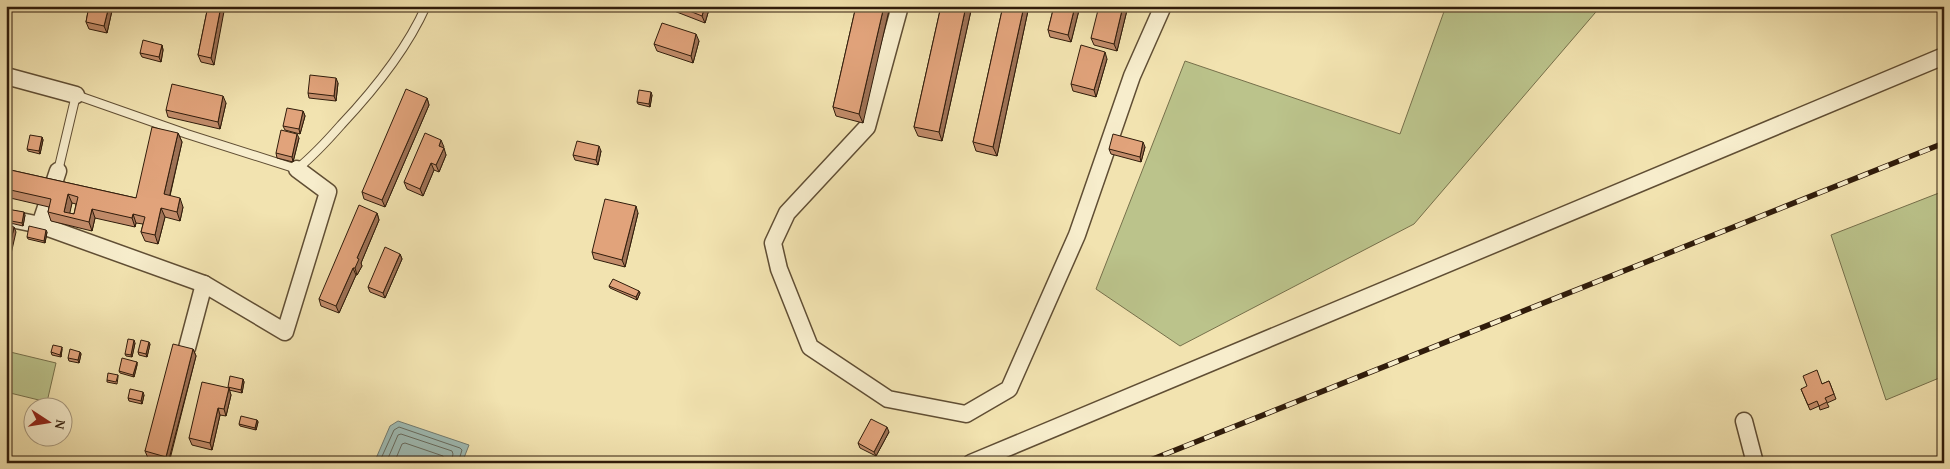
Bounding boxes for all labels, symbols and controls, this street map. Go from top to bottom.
north arrow [22,396,72,446]
text: N [50,418,71,432]

